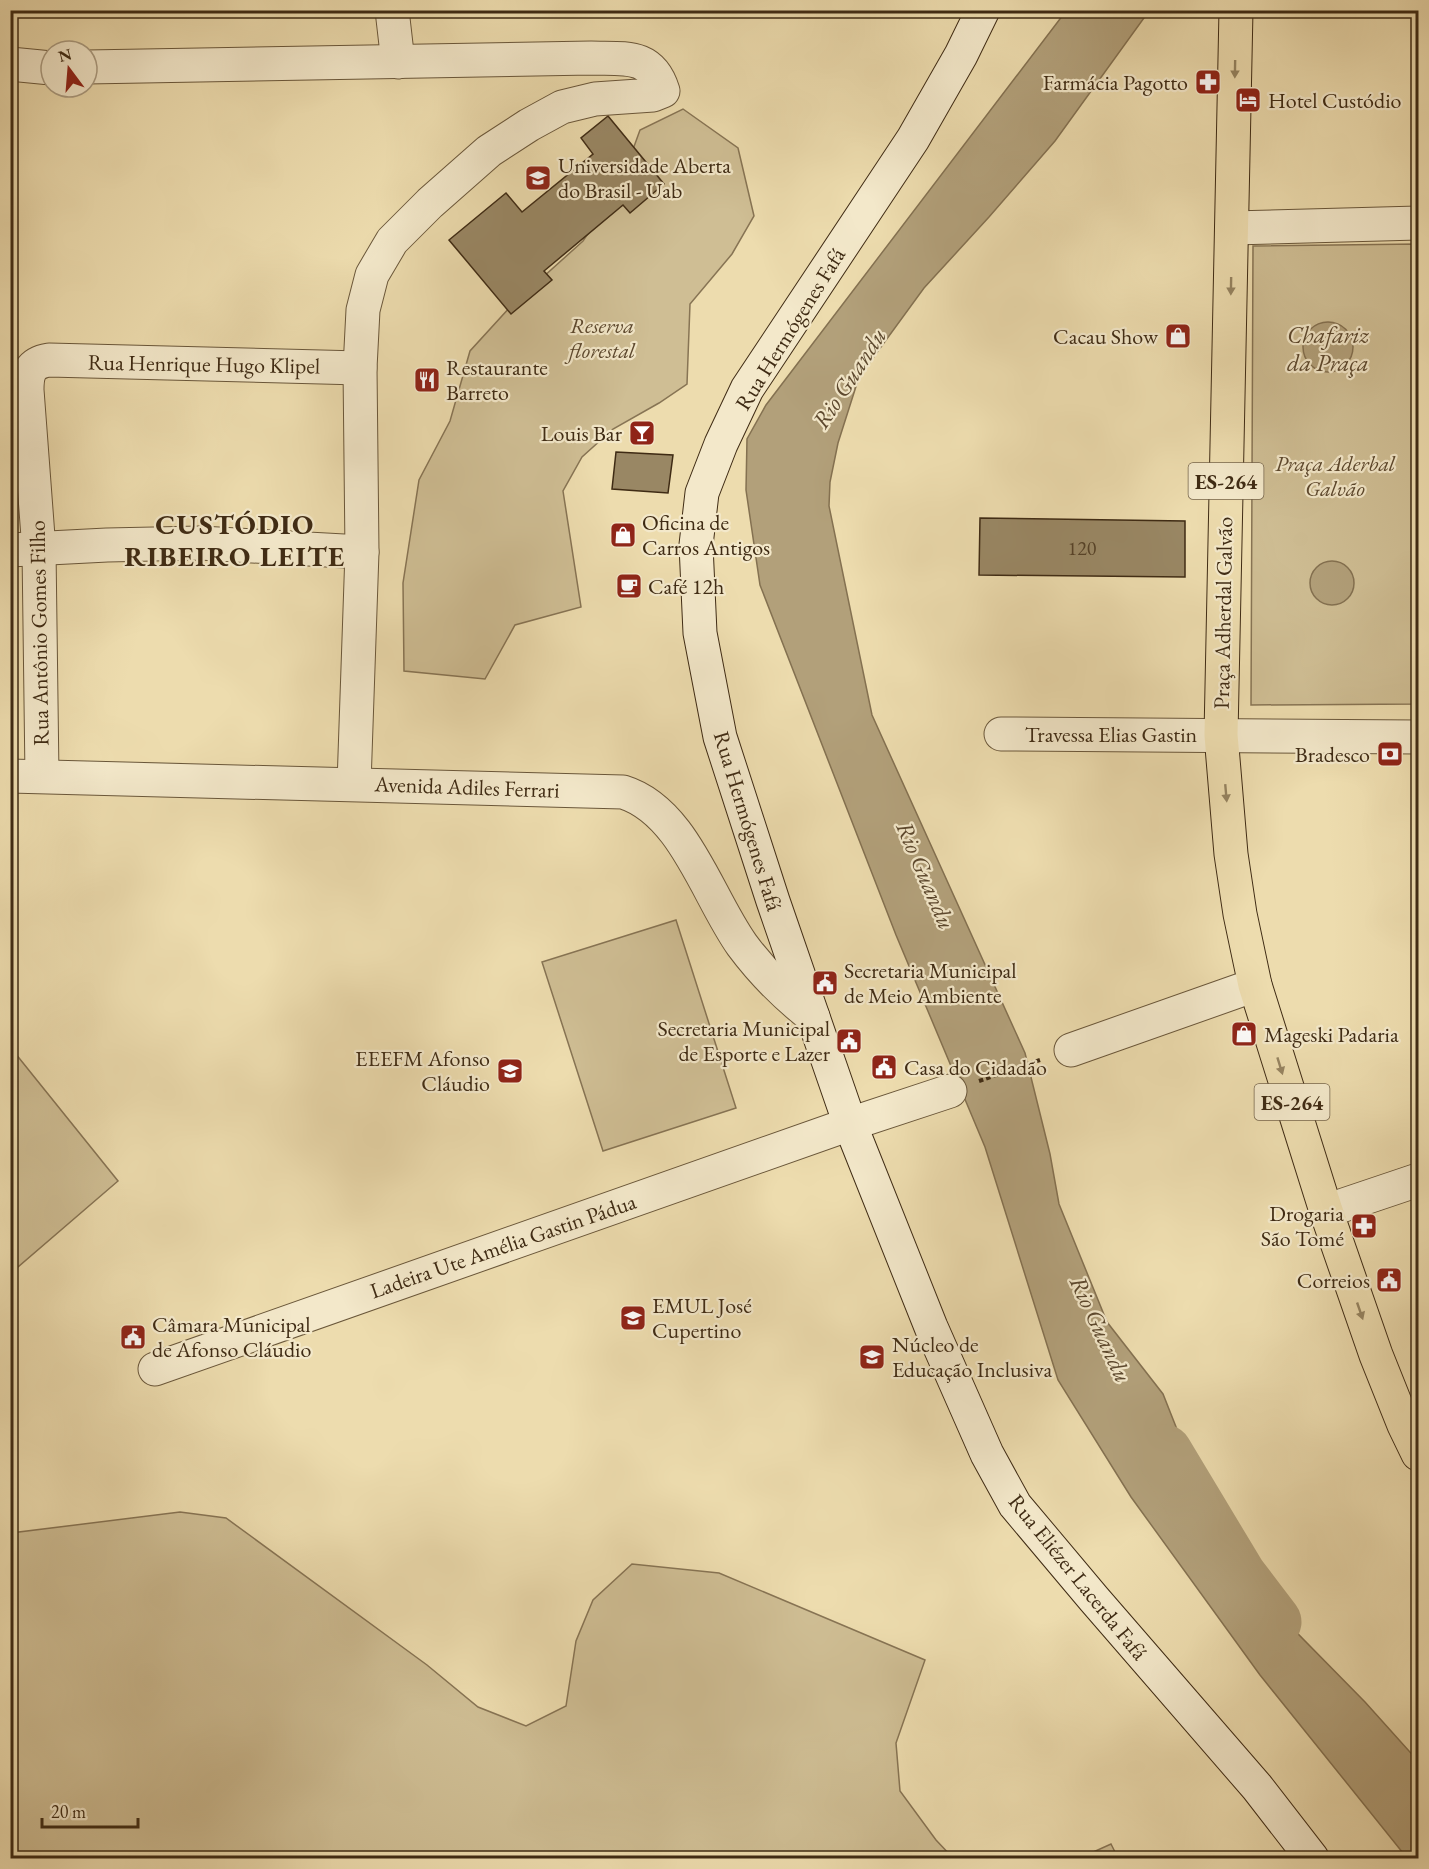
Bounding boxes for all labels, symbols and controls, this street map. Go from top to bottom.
north arrow [39,39,99,99]
text: N [56,43,74,67]
one-way arrow [1230,59,1240,78]
pharmacy icon: Farmácia Pagotto [1193,67,1223,97]
place label: Farmácia Pagotto [1043,68,1188,97]
hotel icon: Hotel Custódio [1233,85,1263,115]
place label: Hotel Custódio [1268,86,1402,115]
place label: Universidade Aberta do Brasil - Uab [558,151,731,205]
school or university icon: Universidade Aberta do Brasil - Uab [523,163,553,193]
street label: Rua Hermógenes Fafá [728,242,852,416]
one-way arrow [1226,277,1236,296]
park label: Reserva florestal [564,311,636,365]
water label: Chafariz da Praça [1287,319,1369,378]
shop icon: Cacau Show [1163,321,1193,351]
water label: Rio Guandu [805,322,893,434]
place label: Cacau Show [1053,322,1159,351]
street label: Rua Henrique Hugo Klipel [88,347,320,381]
place label: Restaurante Barreto [446,353,548,407]
restaurant icon: Restaurante Barreto [412,365,442,395]
bar icon: Louis Bar [627,418,657,448]
place label: Louis Bar [541,419,623,448]
park label: Praça Aderbal Galvão [1275,449,1396,503]
road number: ES-264 [1188,463,1264,499]
district label: CUSTÓDIO RIBEIRO LEITE [124,506,346,574]
place label: Oficina de Carros Antigos [642,508,770,562]
street label: Praça Adherdal Galvão [1207,516,1239,709]
street label: Rua Antônio Gomes Filho [23,520,55,746]
shop icon: Oficina de Carros Antigos [608,520,638,550]
house number: 120 [1068,535,1097,561]
cafe icon: Café 12h [614,571,644,601]
place label: Café 12h [648,572,724,601]
street label: Travessa Elias Gastin [1025,720,1198,749]
street label: Rua Hermógenes Fafá [707,728,789,915]
bank icon: Bradesco [1375,739,1405,769]
place label: Bradesco [1295,740,1370,769]
street label: Avenida Adiles Ferrari [373,769,560,805]
one-way arrow [1221,783,1231,802]
water label: Rio Guandu [889,816,963,934]
place label: Secretaria Municipal de Meio Ambiente [844,956,1017,1010]
public building icon: Secretaria Municipal de Meio Ambiente [810,968,840,998]
place label: Secretaria Municipal de Esporte e Lazer [657,1014,831,1068]
shop icon: Mageski Padaria [1229,1019,1259,1049]
place label: Mageski Padaria [1264,1020,1399,1049]
public building icon: Secretaria Municipal de Esporte e Lazer [834,1026,864,1056]
place label: EEEFM Afonso Cláudio [355,1044,490,1098]
public building icon: Casa do Cidadão [869,1052,899,1082]
place label: Casa do Cidadão [904,1053,1047,1082]
school or university icon: EEEFM Afonso Cláudio [495,1056,525,1086]
one-way arrow [1276,1057,1285,1075]
road number: ES-264 [1254,1084,1330,1120]
street label: Ladeira Ute Amélia Gastin Pádua [366,1187,640,1305]
place label: Drogaria São Tomé [1261,1199,1344,1253]
pharmacy icon: Drogaria São Tomé [1349,1211,1379,1241]
public building icon: Correios [1374,1265,1404,1295]
place label: Correios [1297,1266,1370,1295]
water label: Rio Guandu [1063,1271,1139,1387]
place label: EMUL José Cupertino [652,1291,752,1345]
one-way arrow [1356,1302,1366,1320]
school or university icon: EMUL José Cupertino [618,1303,648,1333]
place label: Câmara Municipal de Afonso Cláudio [152,1310,311,1364]
public building icon: Câmara Municipal de Afonso Cláudio [118,1322,148,1352]
place label: Núcleo de Educação Inclusiva [892,1330,1052,1384]
school or university icon: Núcleo de Educação Inclusiva [857,1342,887,1372]
street label: Rua Eliézer Lacerda Fafá [1002,1488,1154,1666]
scale bar [42,1791,138,1829]
text: 20 m [51,1800,86,1823]

